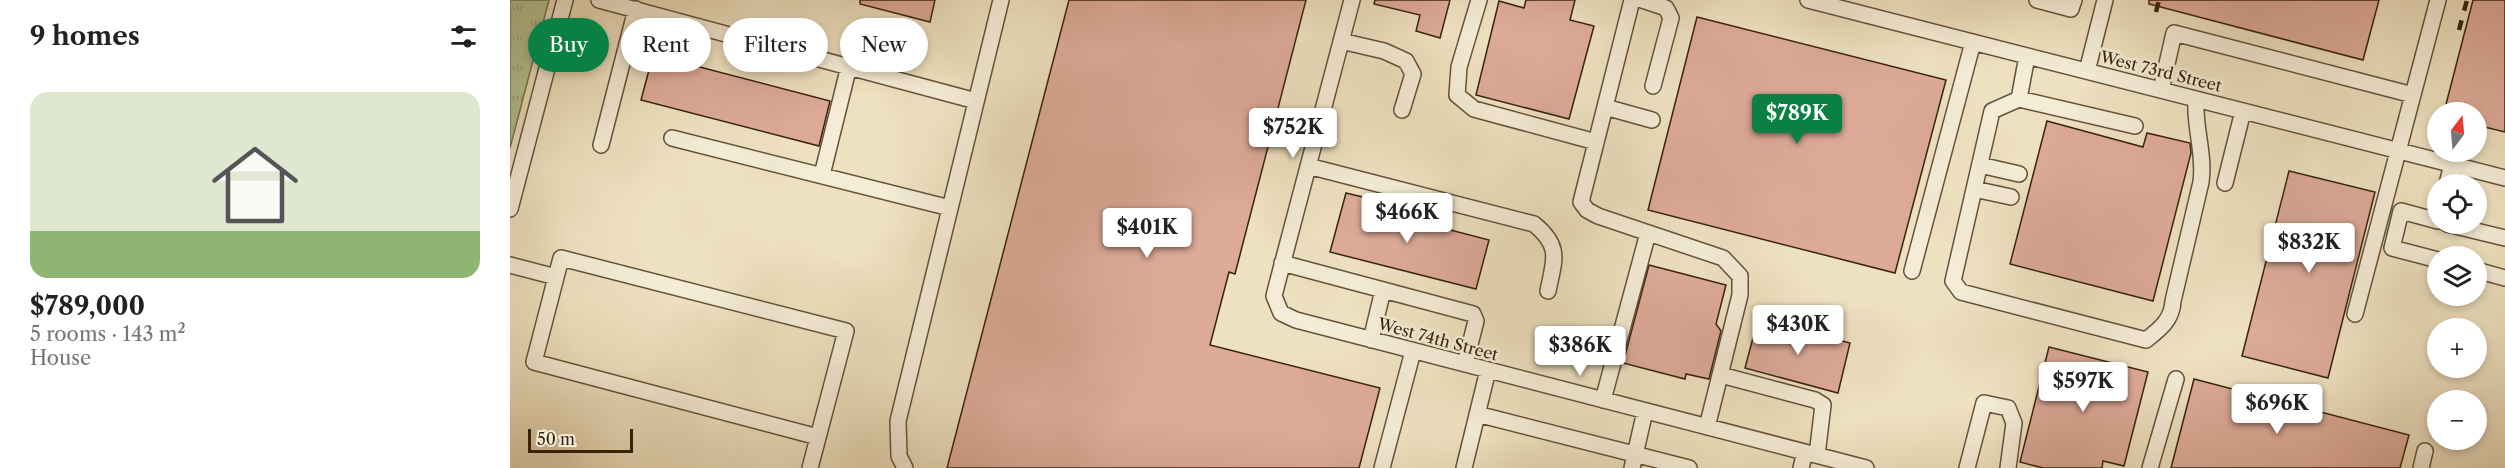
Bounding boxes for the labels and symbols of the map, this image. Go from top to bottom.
street label: West 73rd Street [2097,46,2224,96]
pin: $789K [1755,94,1839,145]
north arrow [2427,102,2487,162]
pin: $752K [1251,108,1335,159]
pin: $466K [1365,193,1449,244]
pin: $401K [1105,208,1189,259]
pin: $832K [2267,223,2351,274]
pin: $430K [1756,305,1840,356]
street label: West 74th Street [1375,313,1501,365]
pin: $386K [1538,326,1622,377]
pin: $597K [2041,362,2125,413]
pin: $696K [2235,384,2319,435]
scale bar [528,426,633,454]

